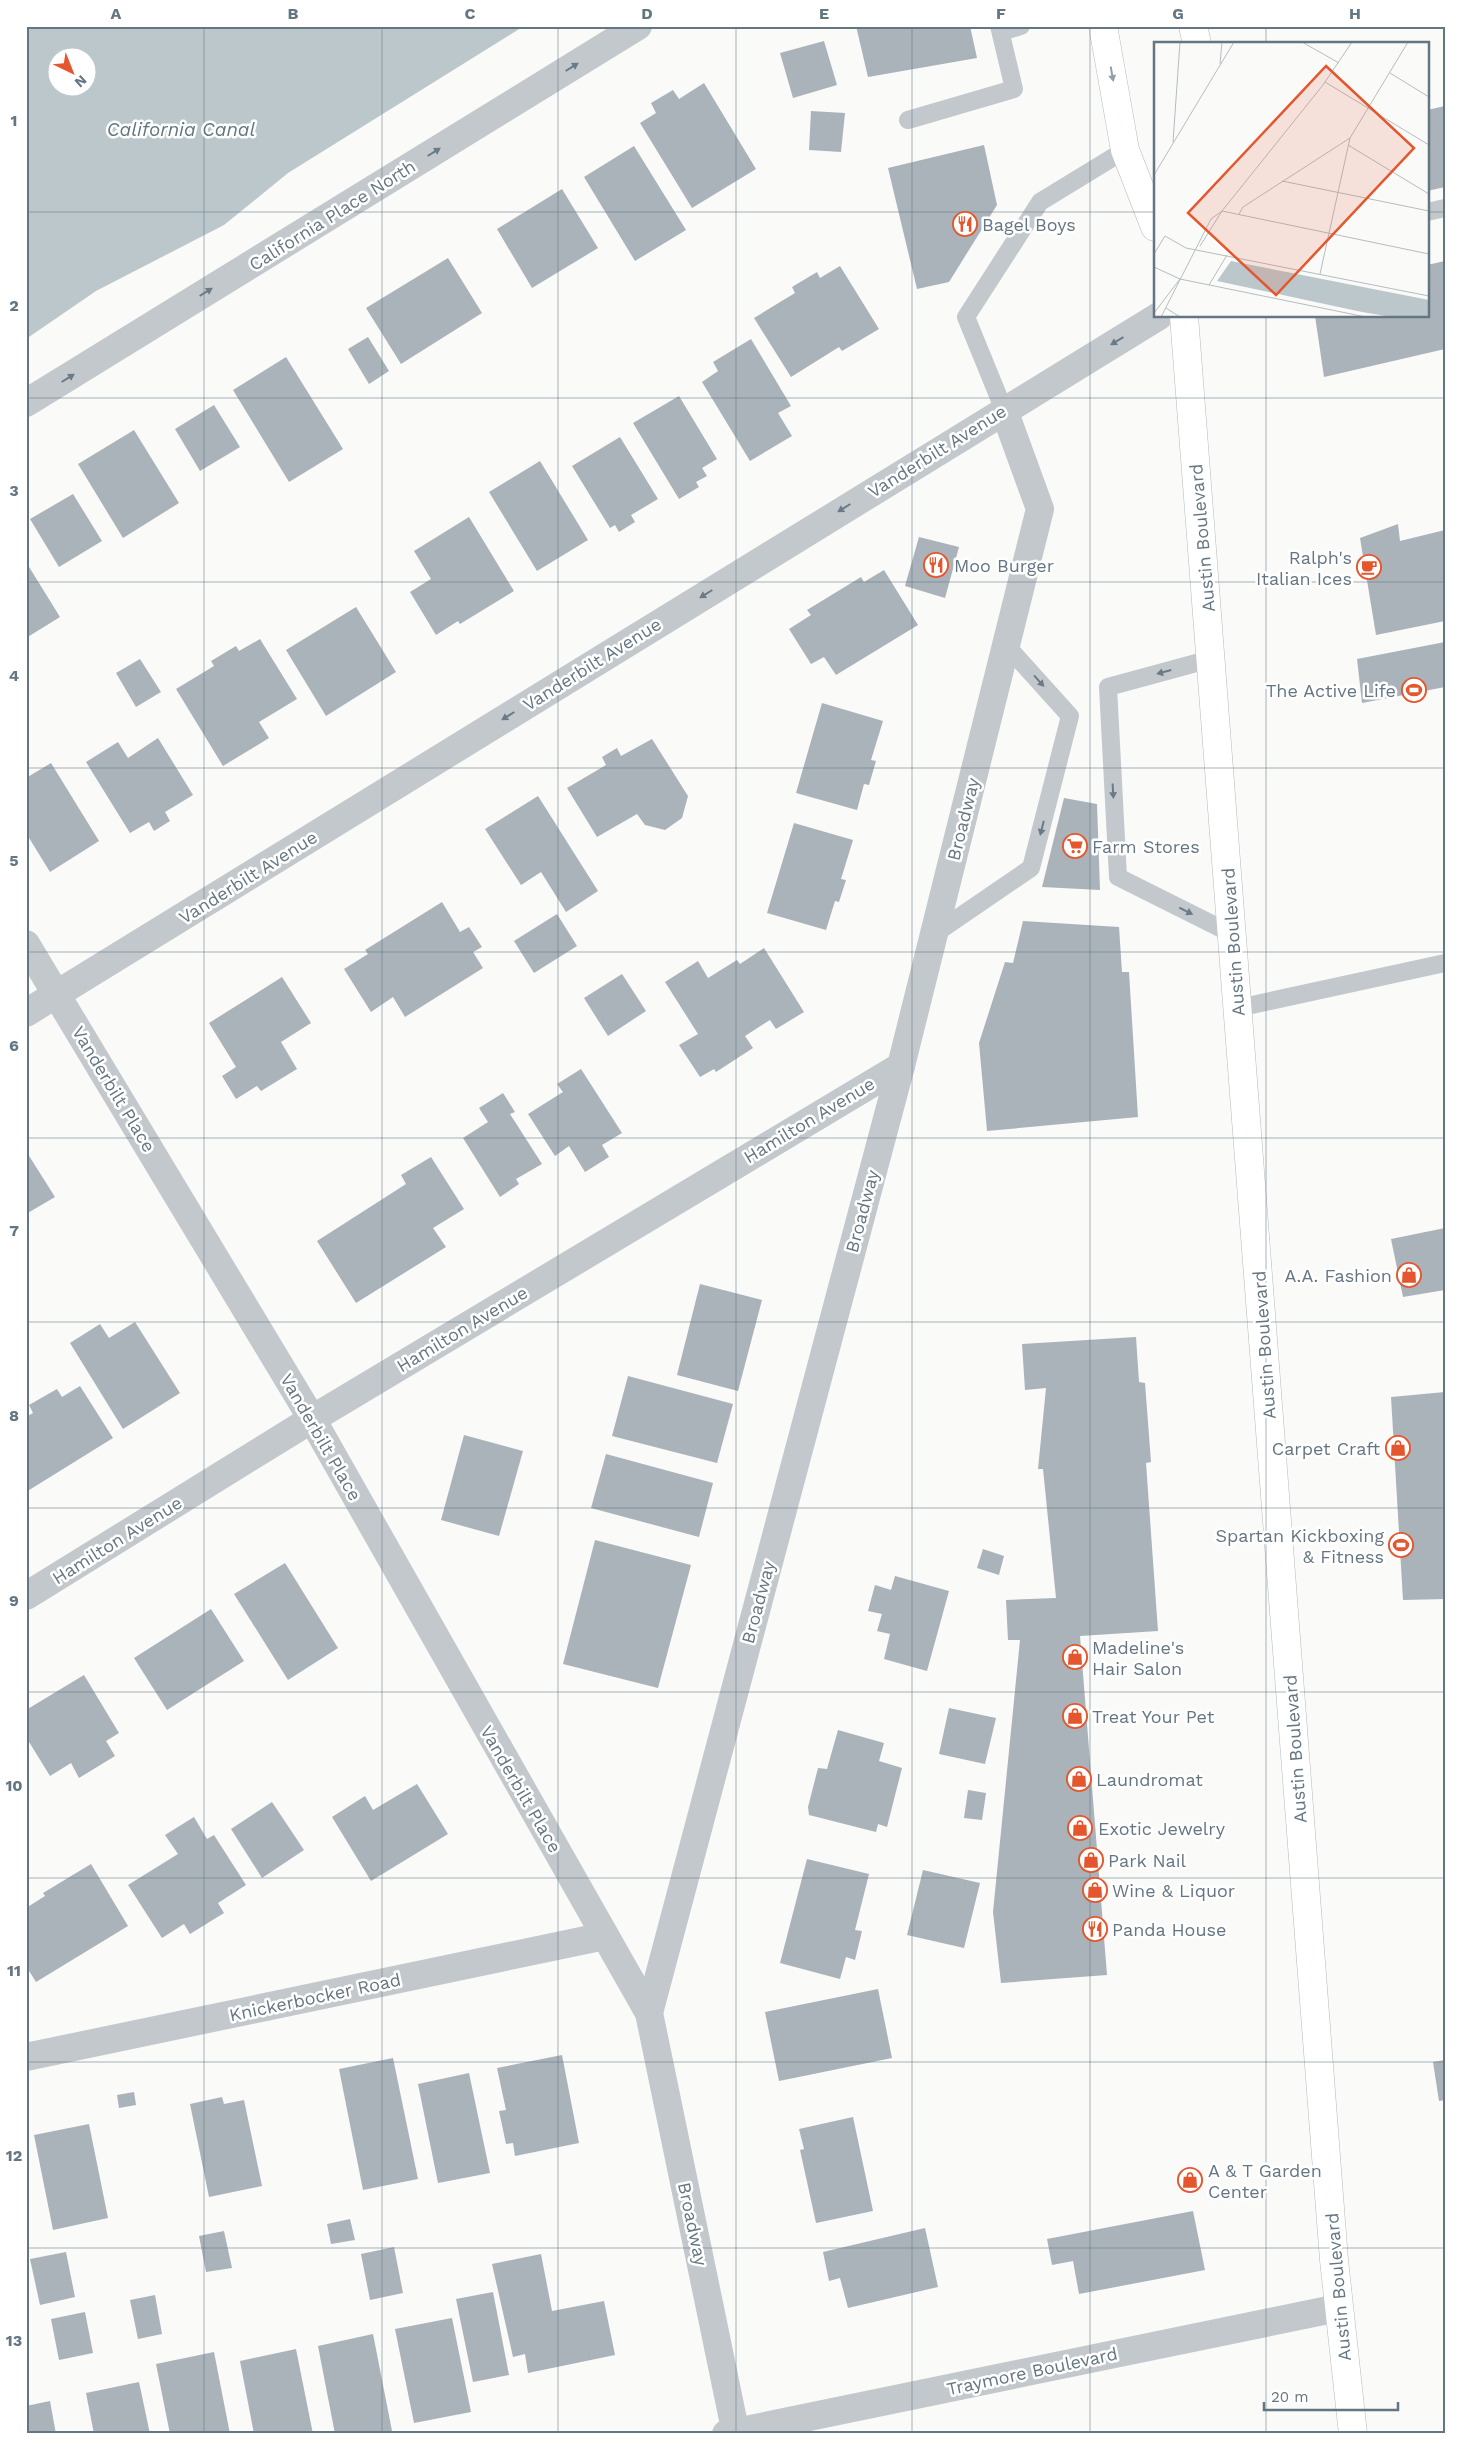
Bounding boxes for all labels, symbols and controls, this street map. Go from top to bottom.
text: A [111,4,122,23]
text: B [288,4,299,23]
text: C [465,4,476,23]
text: D [641,4,653,23]
text: E [819,4,829,23]
text: F [996,4,1006,23]
text: G [1172,4,1184,23]
text: H [1349,4,1361,23]
inset map [1154,42,1428,318]
north arrow [48,48,98,98]
one-way arrow [566,62,579,71]
one-way arrow [1108,67,1116,83]
text: N [72,72,90,91]
text: 1 [11,111,17,130]
water label: California Canal [107,118,256,141]
one-way arrow [427,147,440,157]
street label: California Place North [245,155,419,275]
restaurant icon: Bagel Boys [952,211,978,237]
place label: Bagel Boys [982,214,1076,235]
one-way arrow [200,288,213,297]
text: 2 [9,296,19,315]
one-way arrow [1111,337,1124,346]
one-way arrow [61,373,74,382]
street label: Vanderbilt Avenue [864,400,1010,502]
street label: Austin Boulevard [1185,463,1219,613]
text: 3 [9,481,19,500]
one-way arrow [838,504,851,513]
place label: Ralph's Italian Ices [1256,547,1352,589]
restaurant icon: Moo Burger [923,552,949,578]
cafe icon: Ralph's Italian Ices [1356,554,1382,580]
place label: Moo Burger [954,555,1054,576]
one-way arrow [699,589,712,598]
street label: Vanderbilt Avenue [519,613,665,715]
text: 4 [9,666,19,685]
one-way arrow [1157,668,1172,676]
one-way arrow [1033,675,1045,687]
sports icon: The Active Life [1401,677,1427,703]
place label: The Active Life [1266,680,1396,701]
one-way arrow [502,711,515,721]
street label: Broadway [943,775,984,863]
one-way arrow [1110,783,1118,799]
one-way arrow [1037,821,1045,836]
street label: Vanderbilt Avenue [175,826,321,928]
supermarket icon: Farm Stores [1062,833,1088,859]
place label: Farm Stores [1092,836,1200,857]
text: 5 [9,851,19,870]
street label: Austin Boulevard [1217,867,1249,1017]
one-way arrow [1179,907,1193,915]
street label: Vanderbilt Place [68,1022,160,1156]
text: 6 [9,1036,19,1055]
street label: Hamilton Avenue [740,1073,878,1167]
street label: Broadway [841,1167,883,1255]
text: 7 [9,1221,19,1240]
shop icon: A.A. Fashion [1396,1262,1422,1288]
place label: A.A. Fashion [1284,1265,1392,1286]
street label: Austin Boulevard [1248,1270,1280,1420]
street label: Hamilton Avenue [393,1282,531,1376]
street label: Vanderbilt Place [276,1370,366,1504]
text: 8 [9,1406,19,1425]
shop icon: Carpet Craft [1385,1435,1411,1461]
place label: Carpet Craft [1272,1438,1380,1459]
street label: Hamilton Avenue [48,1492,186,1588]
place label: Spartan Kickboxing & Fitness [1216,1525,1384,1567]
sports icon: Spartan Kickboxing & Fitness [1388,1532,1414,1558]
street label: Broadway [737,1558,779,1646]
text: 9 [9,1591,19,1610]
place label: Madeline's Hair Salon [1092,1637,1184,1679]
shop icon: Madeline's Hair Salon [1062,1644,1088,1670]
street label: Austin Boulevard [1279,1674,1311,1824]
shop icon: Treat Your Pet [1062,1703,1088,1729]
place label: Treat Your Pet [1092,1706,1215,1727]
street label: Vanderbilt Place [476,1722,566,1856]
shop icon: Laundromat [1066,1766,1092,1792]
place label: Laundromat [1096,1769,1203,1790]
text: 10 [5,1776,23,1795]
shop icon: Exotic Jewelry [1067,1815,1093,1841]
place label: Exotic Jewelry [1098,1818,1226,1839]
shop icon: Park Nail [1078,1847,1104,1873]
place label: Park Nail [1108,1850,1187,1871]
shop icon: Wine & Liquor [1082,1877,1108,1903]
place label: Wine & Liquor [1112,1880,1235,1901]
restaurant icon: Panda House [1082,1916,1108,1942]
place label: Panda House [1112,1919,1226,1940]
text: 11 [7,1961,21,1980]
street label: Knickerbocker Road [227,1969,403,2025]
text: 12 [6,2146,22,2165]
place label: A & T Garden Center [1208,2160,1322,2202]
shop icon: A & T Garden Center [1177,2167,1203,2193]
street label: Broadway [674,2180,712,2268]
street label: Austin Boulevard [1321,2212,1355,2362]
text: 13 [6,2331,22,2350]
street label: Traymore Boulevard [945,2343,1119,2399]
scale bar [1264,2380,1397,2412]
text: 20 m [1271,2388,1309,2406]

